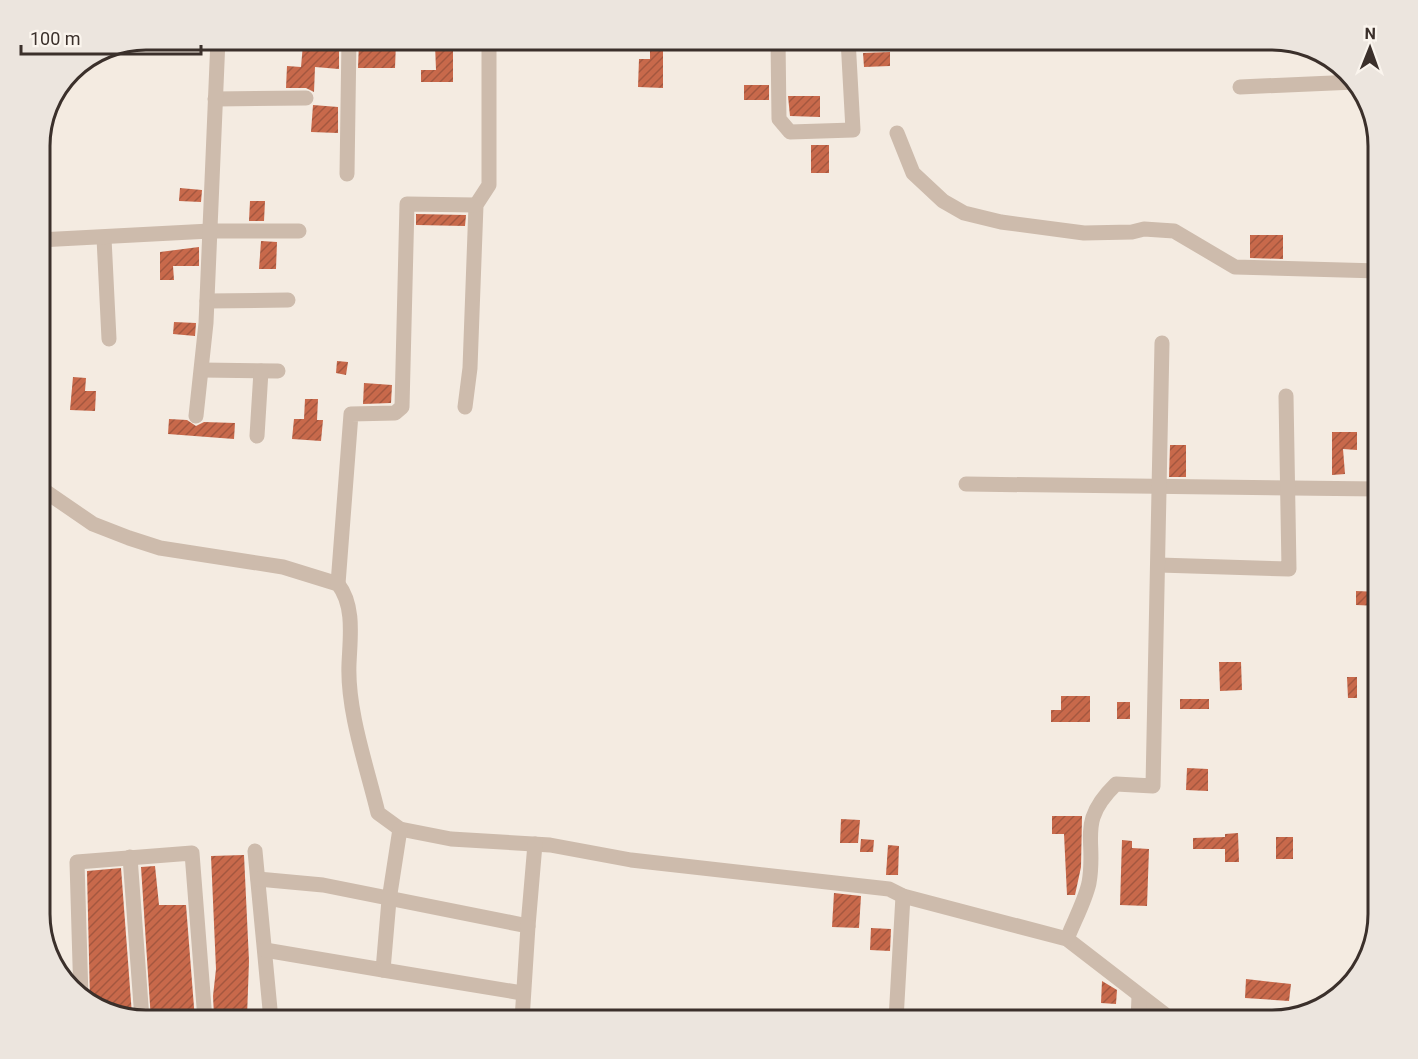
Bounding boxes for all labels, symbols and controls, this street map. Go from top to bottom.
scale bar [21,18,201,56]
north arrow [1340,18,1400,78]
text: N [1364,24,1376,43]
text: 100 m [30,28,81,49]

